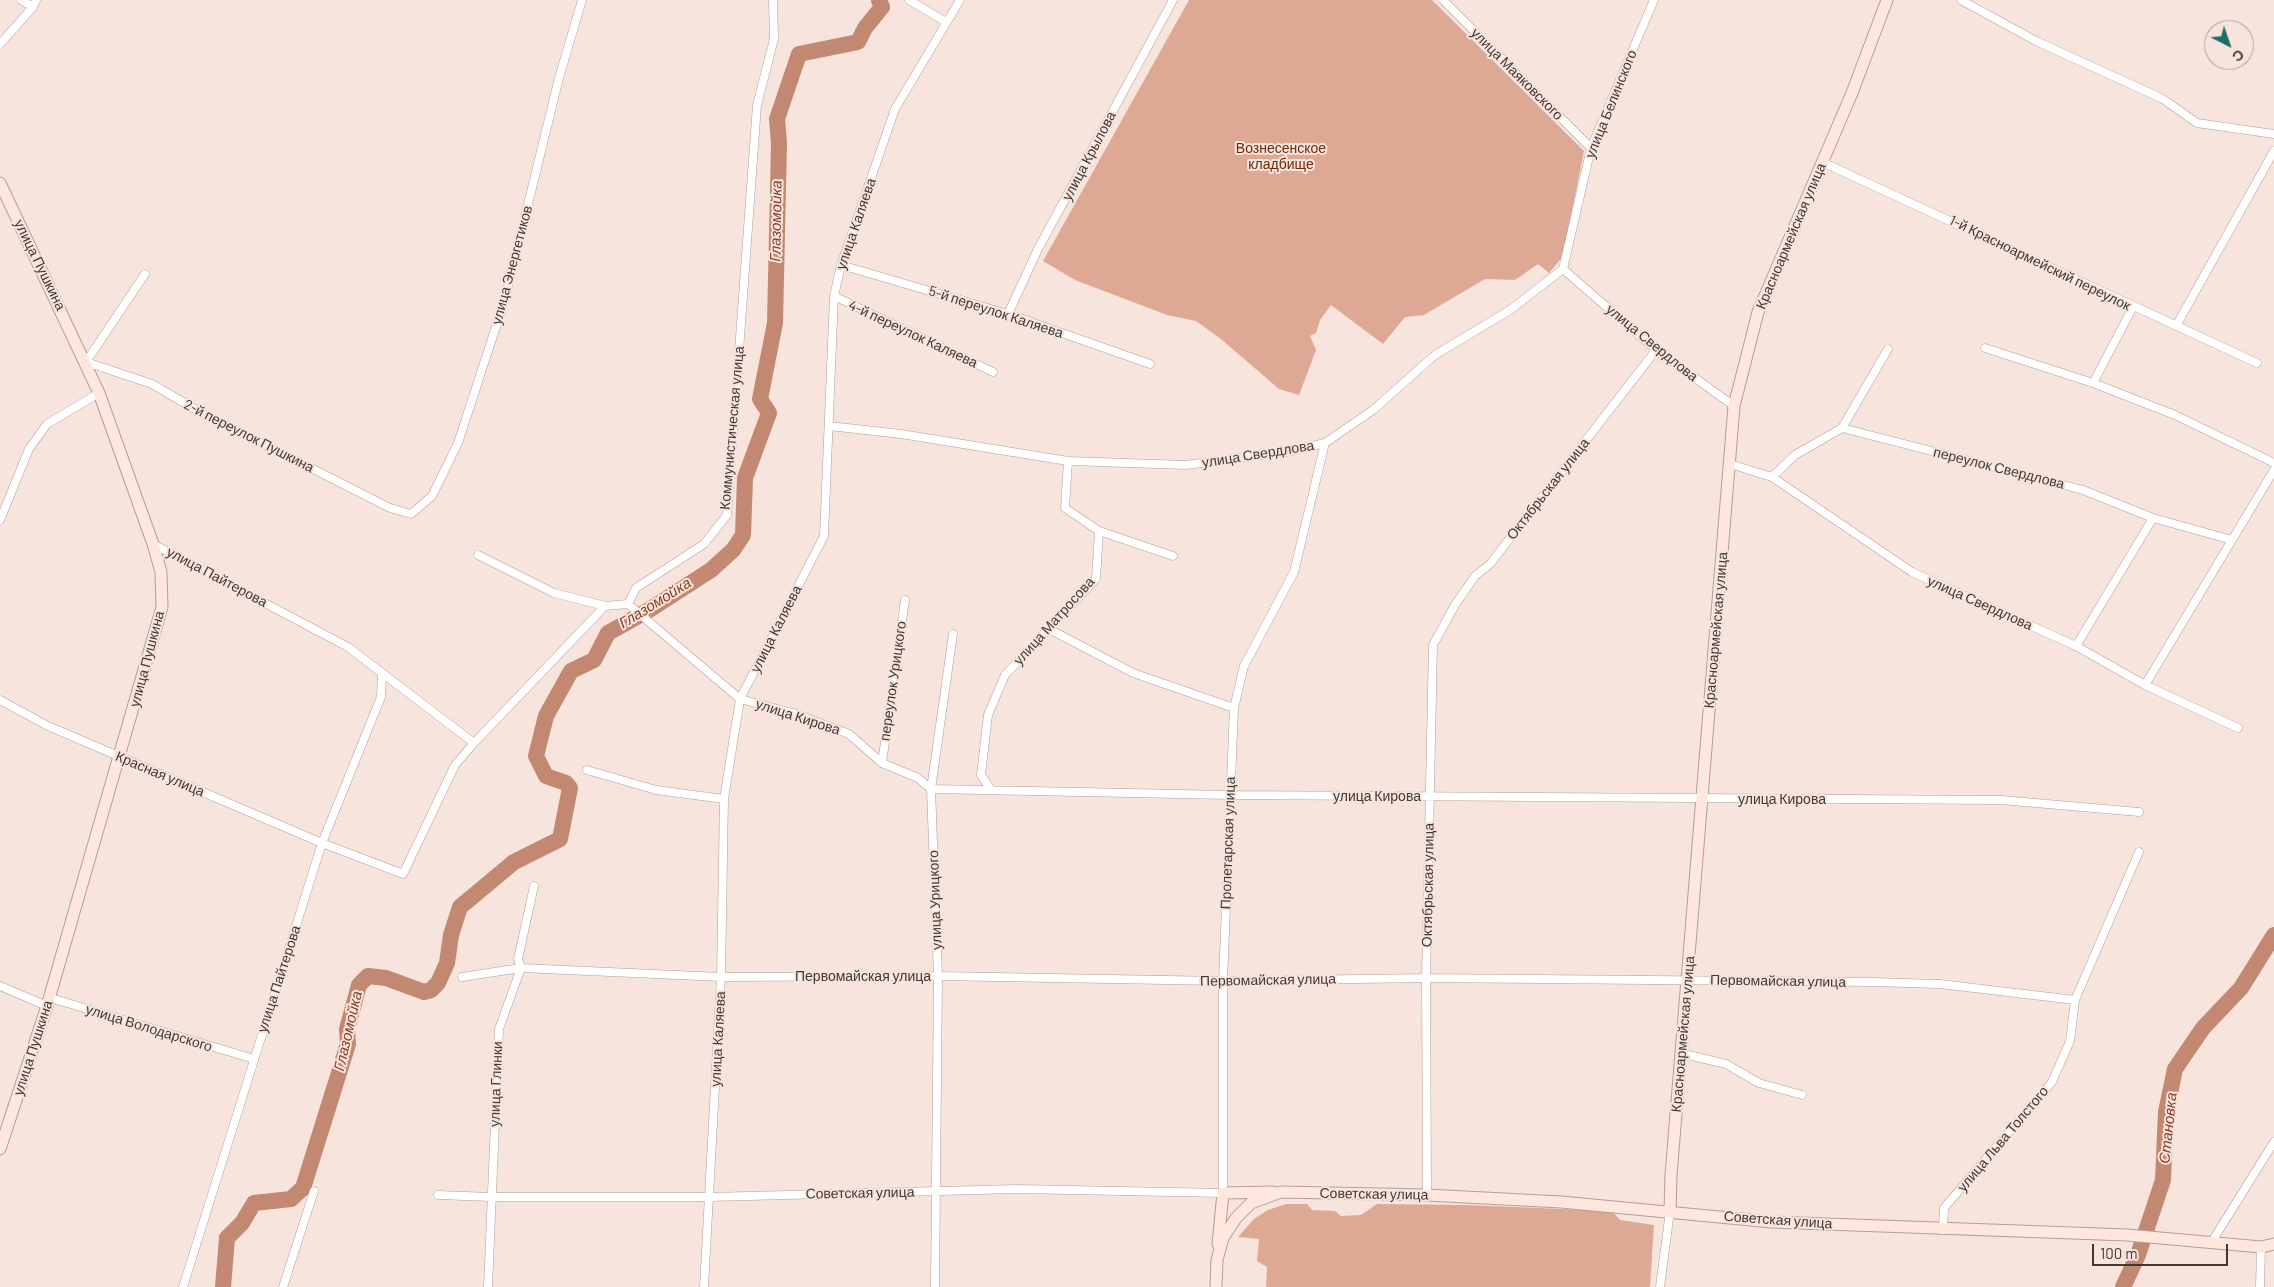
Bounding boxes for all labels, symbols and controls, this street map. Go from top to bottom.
north arrow [2204,20,2254,70]
street label: улица Маяковского [1467,24,1567,124]
text: С [2229,46,2248,66]
street label: улица Белинского [1582,47,1640,161]
street label: улица Крылова [1058,109,1120,203]
park label: Вознесенское кладбище [1236,140,1326,172]
street label: Красноармейская улица [1753,160,1829,312]
street label: улица Каляева [832,176,880,272]
water label: Глазомойка [766,180,786,262]
street label: улица Энергетиков [488,204,536,326]
street label: 1-й Красноармейский переулок [1947,212,2133,314]
street label: улица Пушкина [11,217,69,313]
street label: 5-й переулок Каляева [927,282,1065,342]
street label: 4-й переулок Каляева [846,297,980,371]
street label: улица Свердлова [1603,301,1701,385]
street label: Коммунистическая улица [716,345,748,511]
street label: 2-й переулок Пушкина [181,396,317,476]
street label: Октябрьская улица [1503,435,1593,543]
street label: улица Свердлова [1201,437,1315,471]
street label: переулок Свердлова [1932,444,2066,492]
street label: улица Пайтерова [164,543,270,611]
street label: Красноармейская улица [1701,551,1731,709]
street label: улица Свердлова [1925,572,2035,634]
water label: Глазомойка [616,574,694,632]
street label: улица Матросова [1010,574,1098,668]
street label: улица Каляева [747,582,805,676]
street label: улица Пушкина [126,609,168,709]
street label: переулок Урицкого [876,620,910,742]
street label: улица Кирова [754,695,842,739]
street label: Красная улица [113,748,207,800]
street label: Пролетарская улица [1217,776,1239,910]
street label: улица Кирова [1333,788,1421,804]
street label: улица Кирова [1738,791,1826,807]
street label: Октябрьская улица [1419,823,1437,947]
street label: улица Урицкого [925,850,945,950]
street label: улица Пайтерова [254,923,304,1035]
street label: Красноармейская улица [1668,955,1698,1113]
street label: Первомайская улица [795,968,931,984]
street label: Первомайская улица [1200,970,1336,990]
street label: Первомайская улица [1710,971,1846,991]
water label: Глазомойка [330,989,366,1073]
street label: улица Каляева [707,991,729,1087]
street label: улица Пушкина [10,998,56,1098]
street label: улица Володарского [84,1001,214,1055]
street label: улица Глинки [486,1041,506,1127]
street label: улица Льва Толстого [1954,1083,2052,1195]
water label: Становка [2155,1092,2181,1164]
street label: Советская улица [805,1184,915,1202]
street label: Советская улица [1319,1185,1429,1203]
street label: Советская улица [1723,1208,1833,1232]
scale bar [2094,1234,2230,1266]
text: 100 m [2100,1244,2138,1262]

